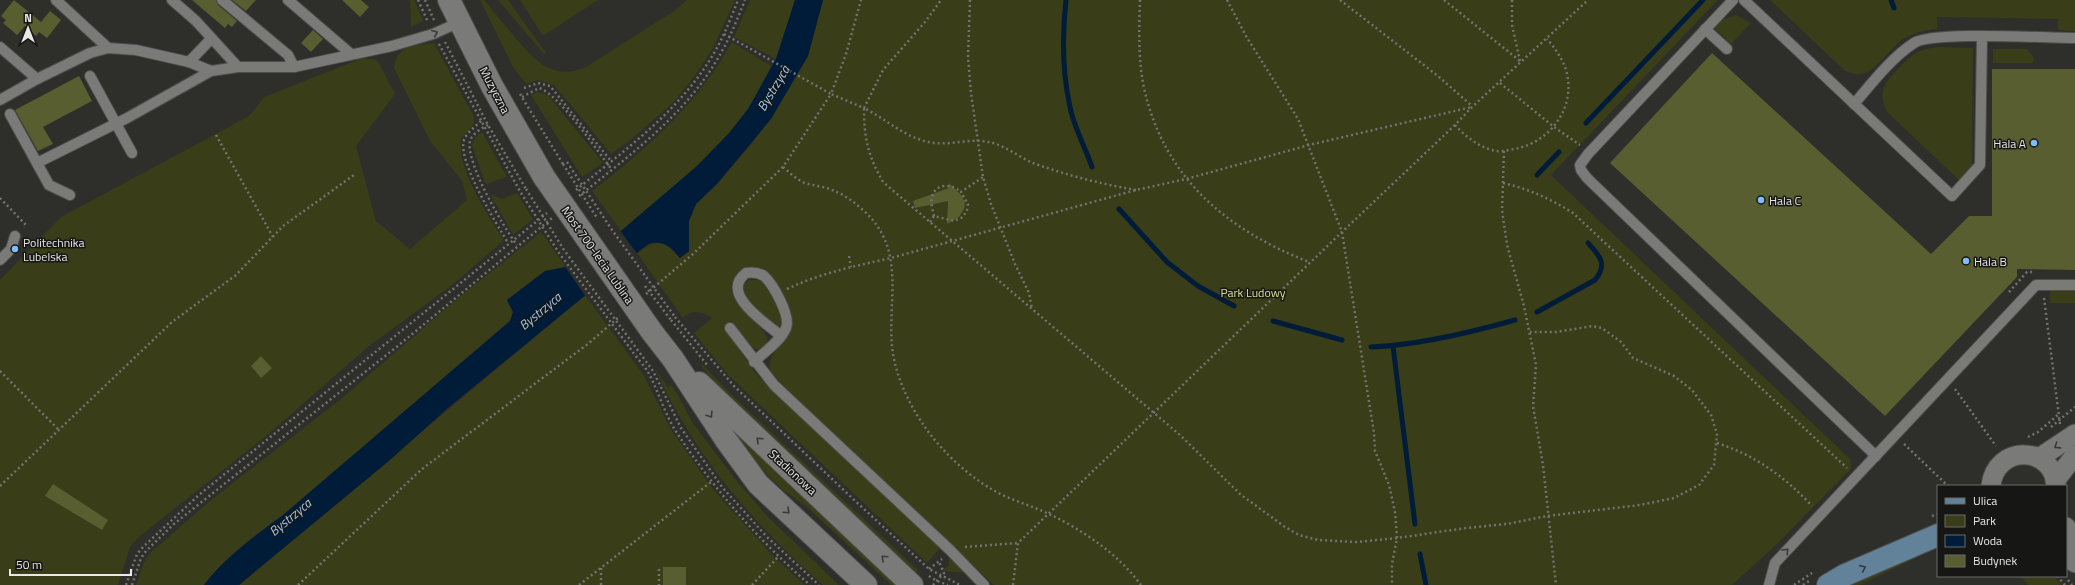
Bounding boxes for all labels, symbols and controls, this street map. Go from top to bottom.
north arrow [8,8,48,48]
text: N [24,10,32,26]
one-way arrow [432,29,439,37]
water label: Bystrzyca [752,60,795,115]
street label: Muzyczna [475,63,515,117]
place label: Hala A [1993,134,2026,153]
marker: Hala A [2029,138,2039,148]
place label: Hala C [1769,191,1802,210]
marker: Hala C [1756,195,1766,205]
street label: Most 700-lecia Lublina [557,202,639,308]
place label: Politechnika Lubelska [23,233,85,266]
marker: Politechnika Lubelska [10,244,20,254]
place label: Hala B [1974,252,2007,271]
marker: Hala B [1961,256,1971,266]
park label: Park Ludowy [1220,283,1286,302]
water label: Bystrzyca [514,286,567,335]
one-way arrow [705,411,712,418]
one-way arrow [756,437,764,445]
one-way arrow [2054,441,2061,449]
street label: Stadionowa [765,445,821,499]
legend [1937,485,2067,577]
text: Ulica [1973,491,1997,510]
water label: Bystrzyca [264,492,317,541]
one-way arrow [782,506,790,514]
text: Park [1973,511,1996,530]
text: Woda [1973,531,2002,550]
one-way arrow [1782,548,1789,556]
scale bar [10,551,131,577]
text: Budynek [1973,551,2017,570]
text: 50 m [16,555,42,574]
one-way arrow [881,555,889,563]
one-way arrow [1859,564,1866,572]

